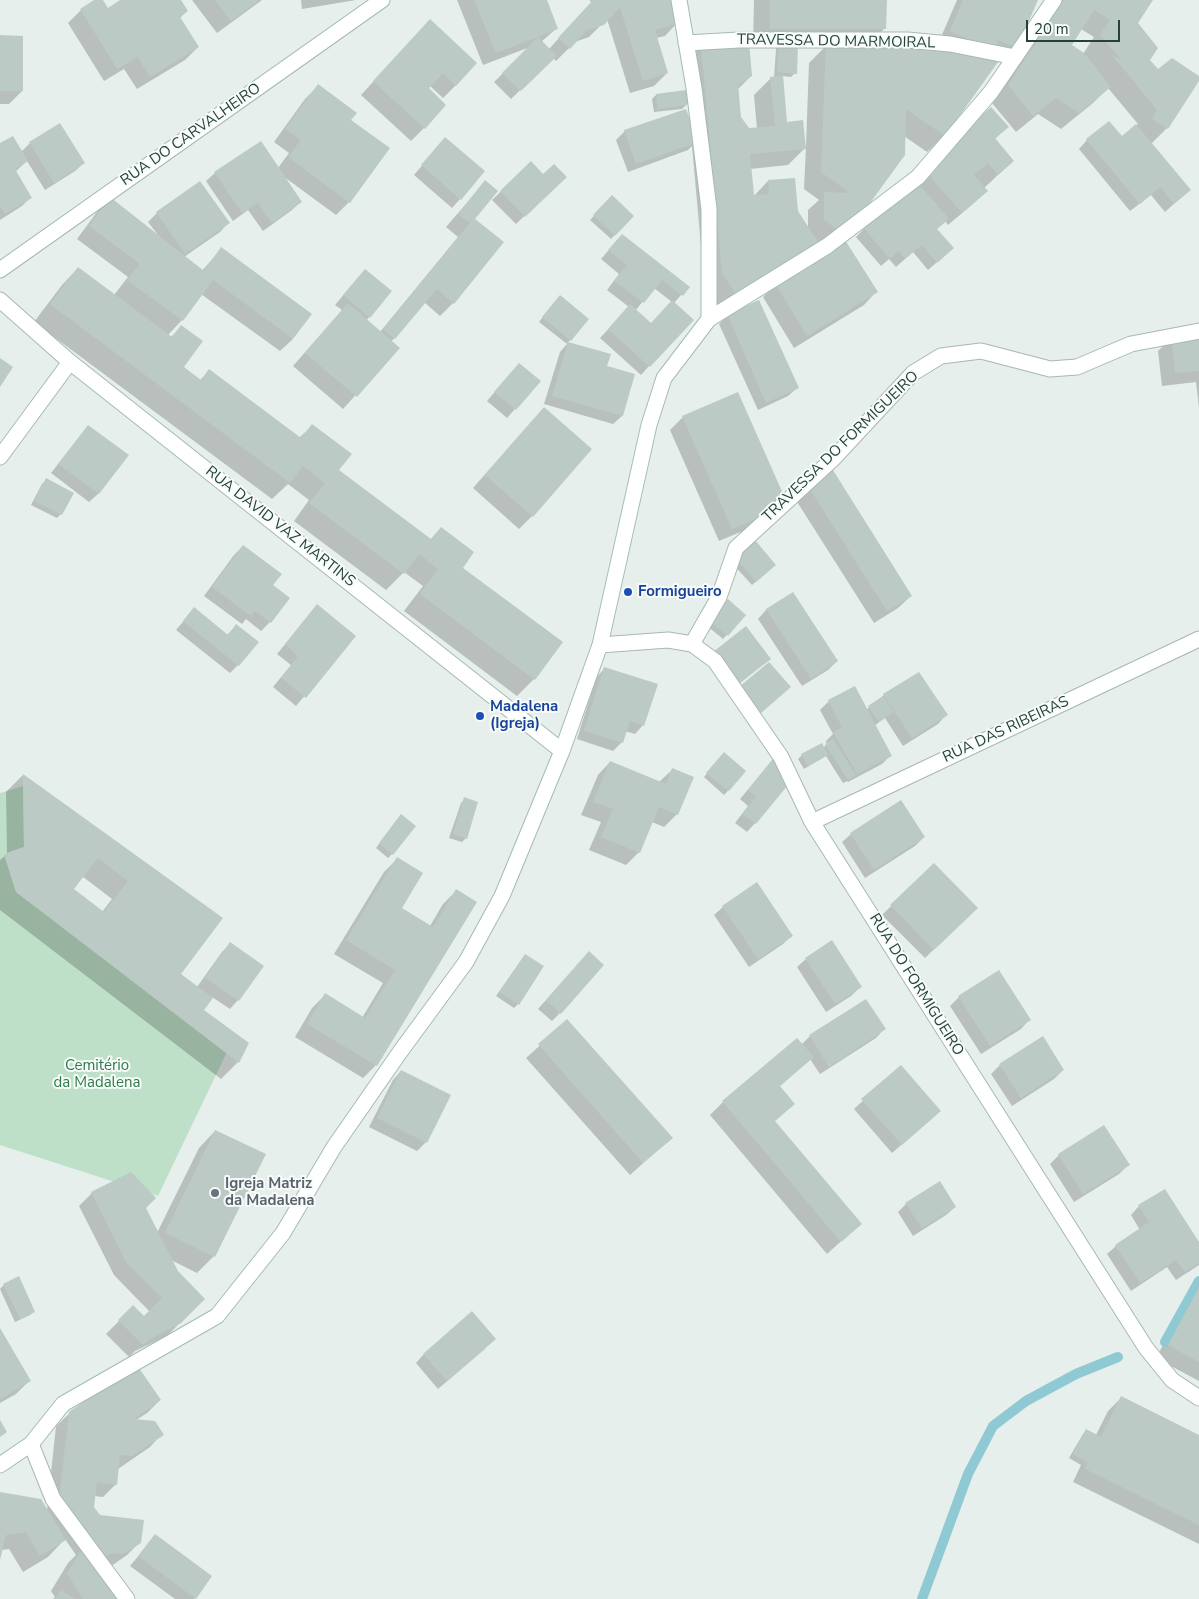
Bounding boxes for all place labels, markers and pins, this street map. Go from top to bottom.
place label: Formigueiro [638,583,722,601]
marker: Formigueiro [622,586,634,598]
place label: Madalena (Igreja) [490,698,558,733]
marker: Madalena (Igreja) [474,710,486,722]
place label: Igreja Matriz da Madalena [225,1175,315,1210]
marker: Igreja Matriz da Madalena [209,1187,221,1199]

